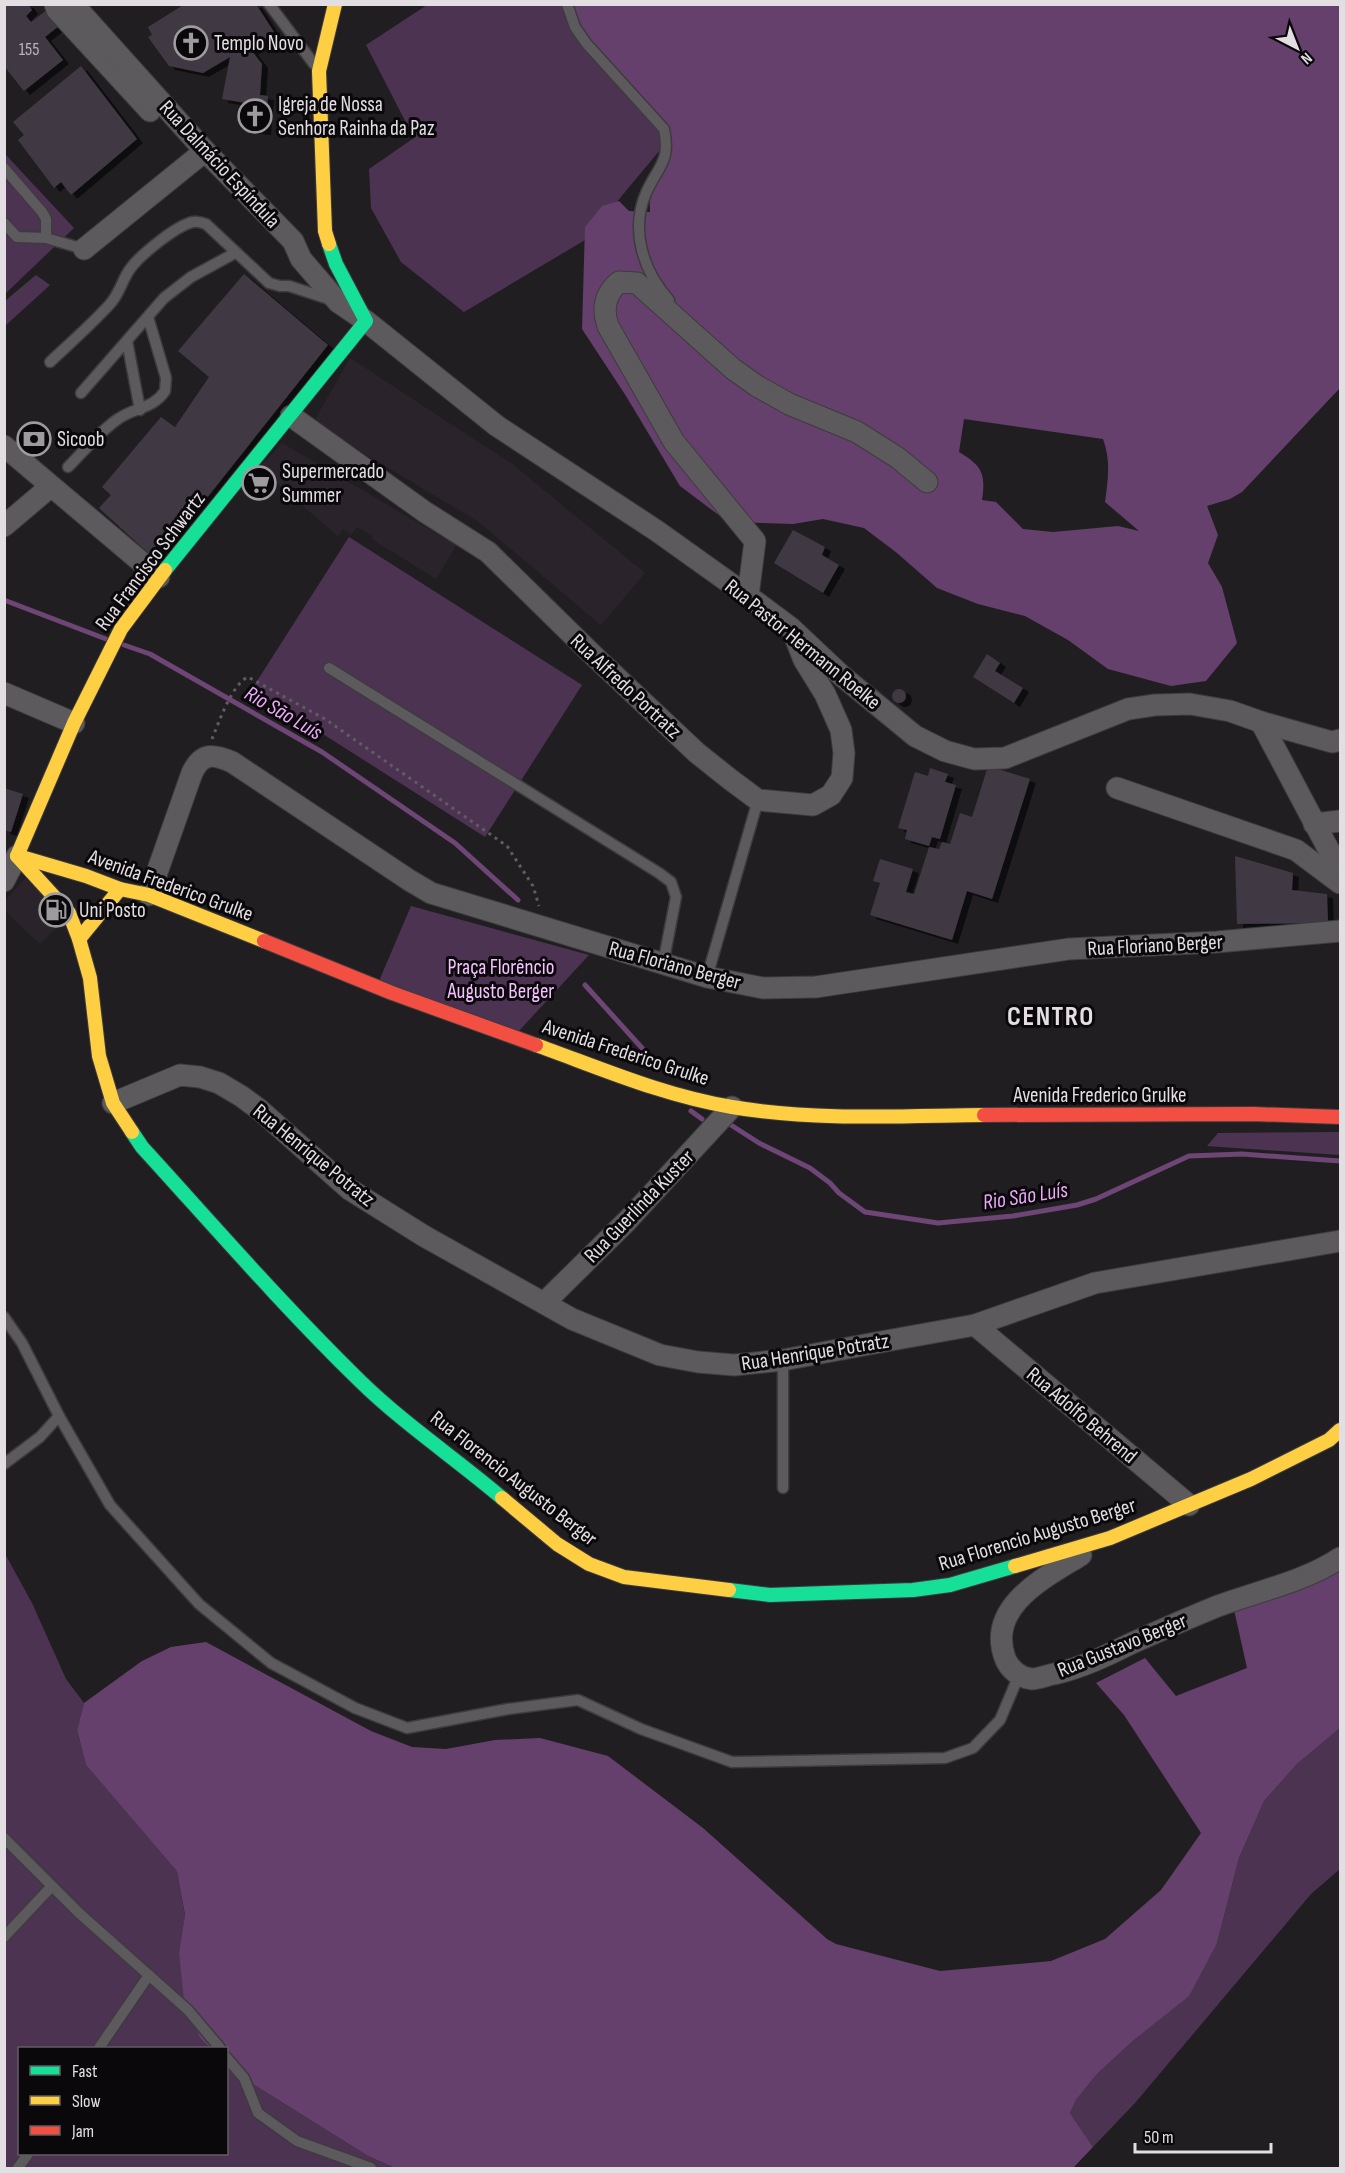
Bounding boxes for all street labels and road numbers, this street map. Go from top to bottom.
street label: Rua Dalmácio Espíndula [154,95,285,233]
street label: Rua Francisco Schwartz [90,487,211,636]
street label: Rua Pastor Hermann Roelke [720,574,886,715]
street label: Rua Alfredo Portratz [565,629,687,744]
street label: Avenida Frederico Grulke [84,844,256,927]
street label: Rua Floriano Berger [1087,929,1223,962]
street label: Rua Floriano Berger [606,936,744,995]
street label: Avenida Frederico Grulke [539,1014,712,1091]
street label: Avenida Frederico Grulke [1012,1083,1187,1108]
street label: Rua Henrique Potratz [248,1099,380,1212]
street label: Rua Guerlinda Kuster [579,1145,700,1268]
street label: Rua Henrique Potratz [739,1328,891,1377]
street label: Rua Adolfo Behrend [1021,1362,1142,1469]
street label: Rua Florencio Augusto Berger [425,1406,602,1551]
street label: Rua Florencio Augusto Berger [936,1493,1139,1576]
street label: Rua Gustavo Berger [1054,1608,1190,1683]

